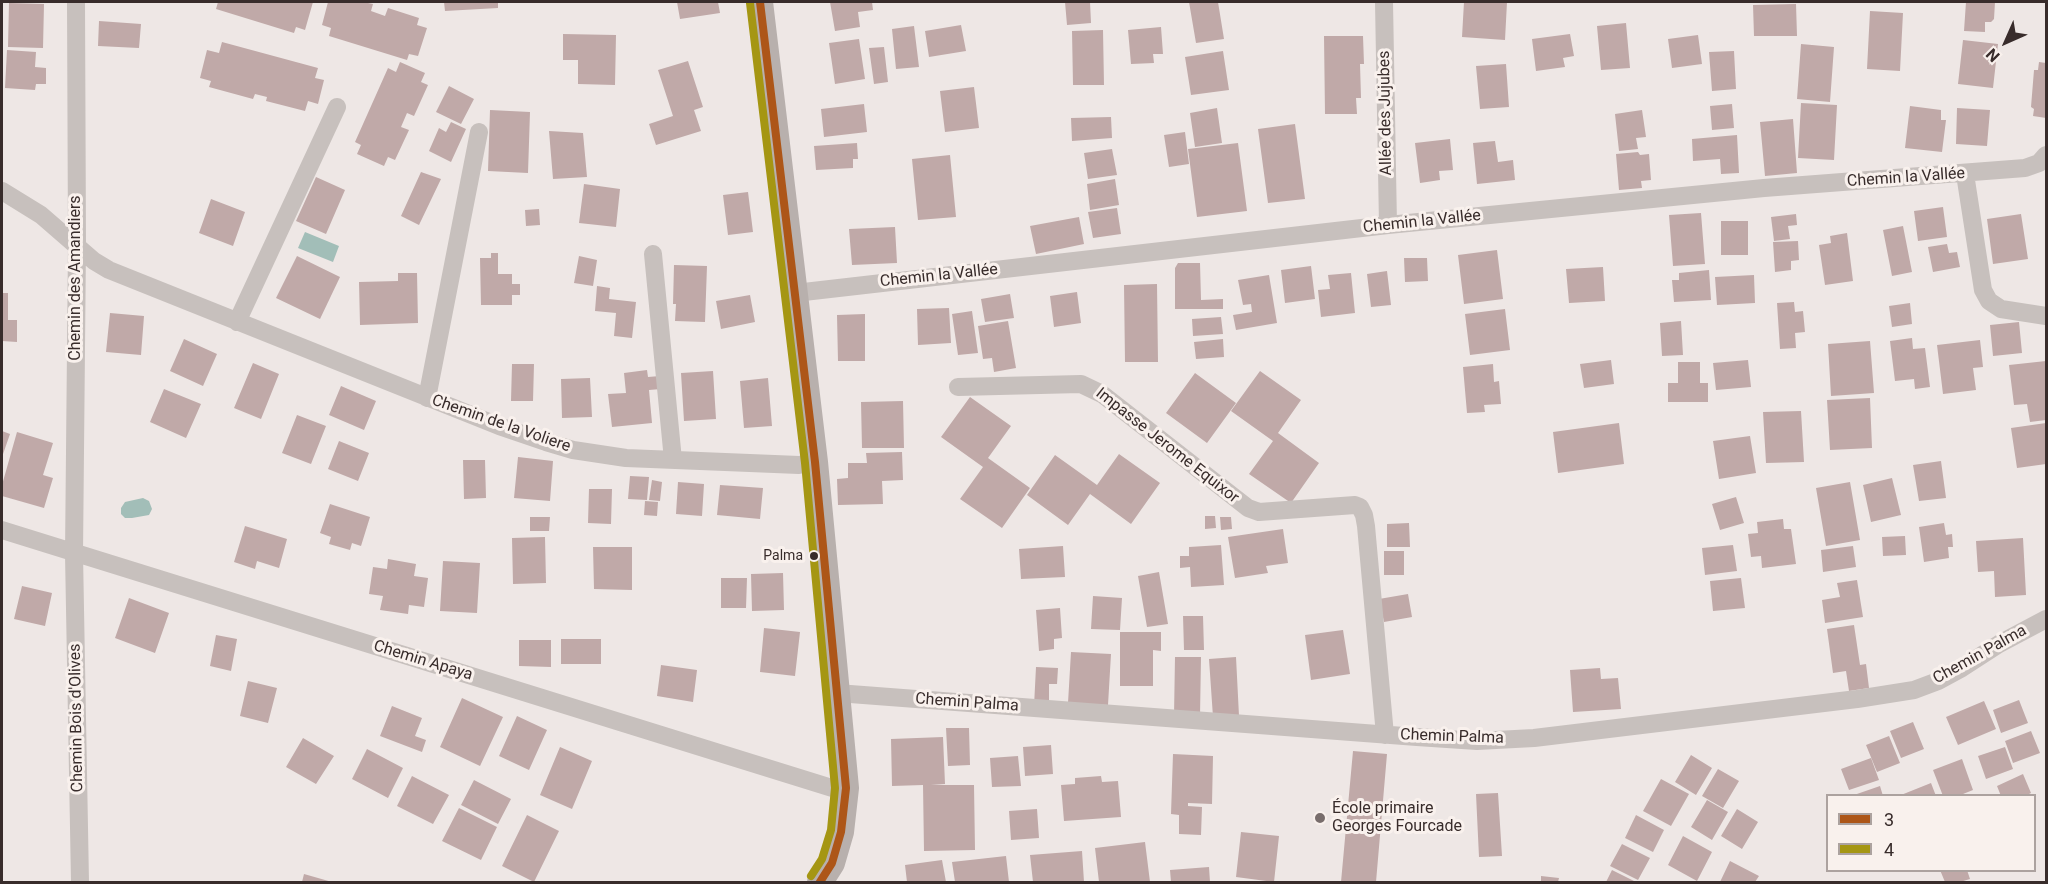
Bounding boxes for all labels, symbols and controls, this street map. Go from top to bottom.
north arrow [1976,12,2036,72]
text: N [1982,44,2004,66]
street label: Allée des Jujubes [1375,50,1397,176]
street label: Chemin la Vallée [1846,164,1966,192]
street label: Chemin des Amandiers [66,195,86,361]
street label: Chemin la Vallée [1362,206,1482,238]
street label: Chemin la Vallée [879,260,999,292]
street label: Impasse Jerome Equixor [1092,384,1242,508]
street label: Chemin de la Voliere [429,391,573,457]
place label: Palma [763,548,803,564]
marker: Palma [808,550,820,562]
street label: Chemin Palma [1930,621,2030,689]
street label: Chemin Apaya [371,637,475,685]
street label: Chemin Bois d'Olives [66,644,88,792]
street label: Chemin Palma [915,690,1019,716]
street label: Chemin Palma [1400,726,1504,748]
legend [1826,794,2036,872]
place label: École primaire Georges Fourcade [1332,799,1462,837]
text: 3 [1884,809,1894,830]
marker: École primaire Georges Fourcade [1313,811,1327,825]
text: 4 [1884,839,1894,860]

